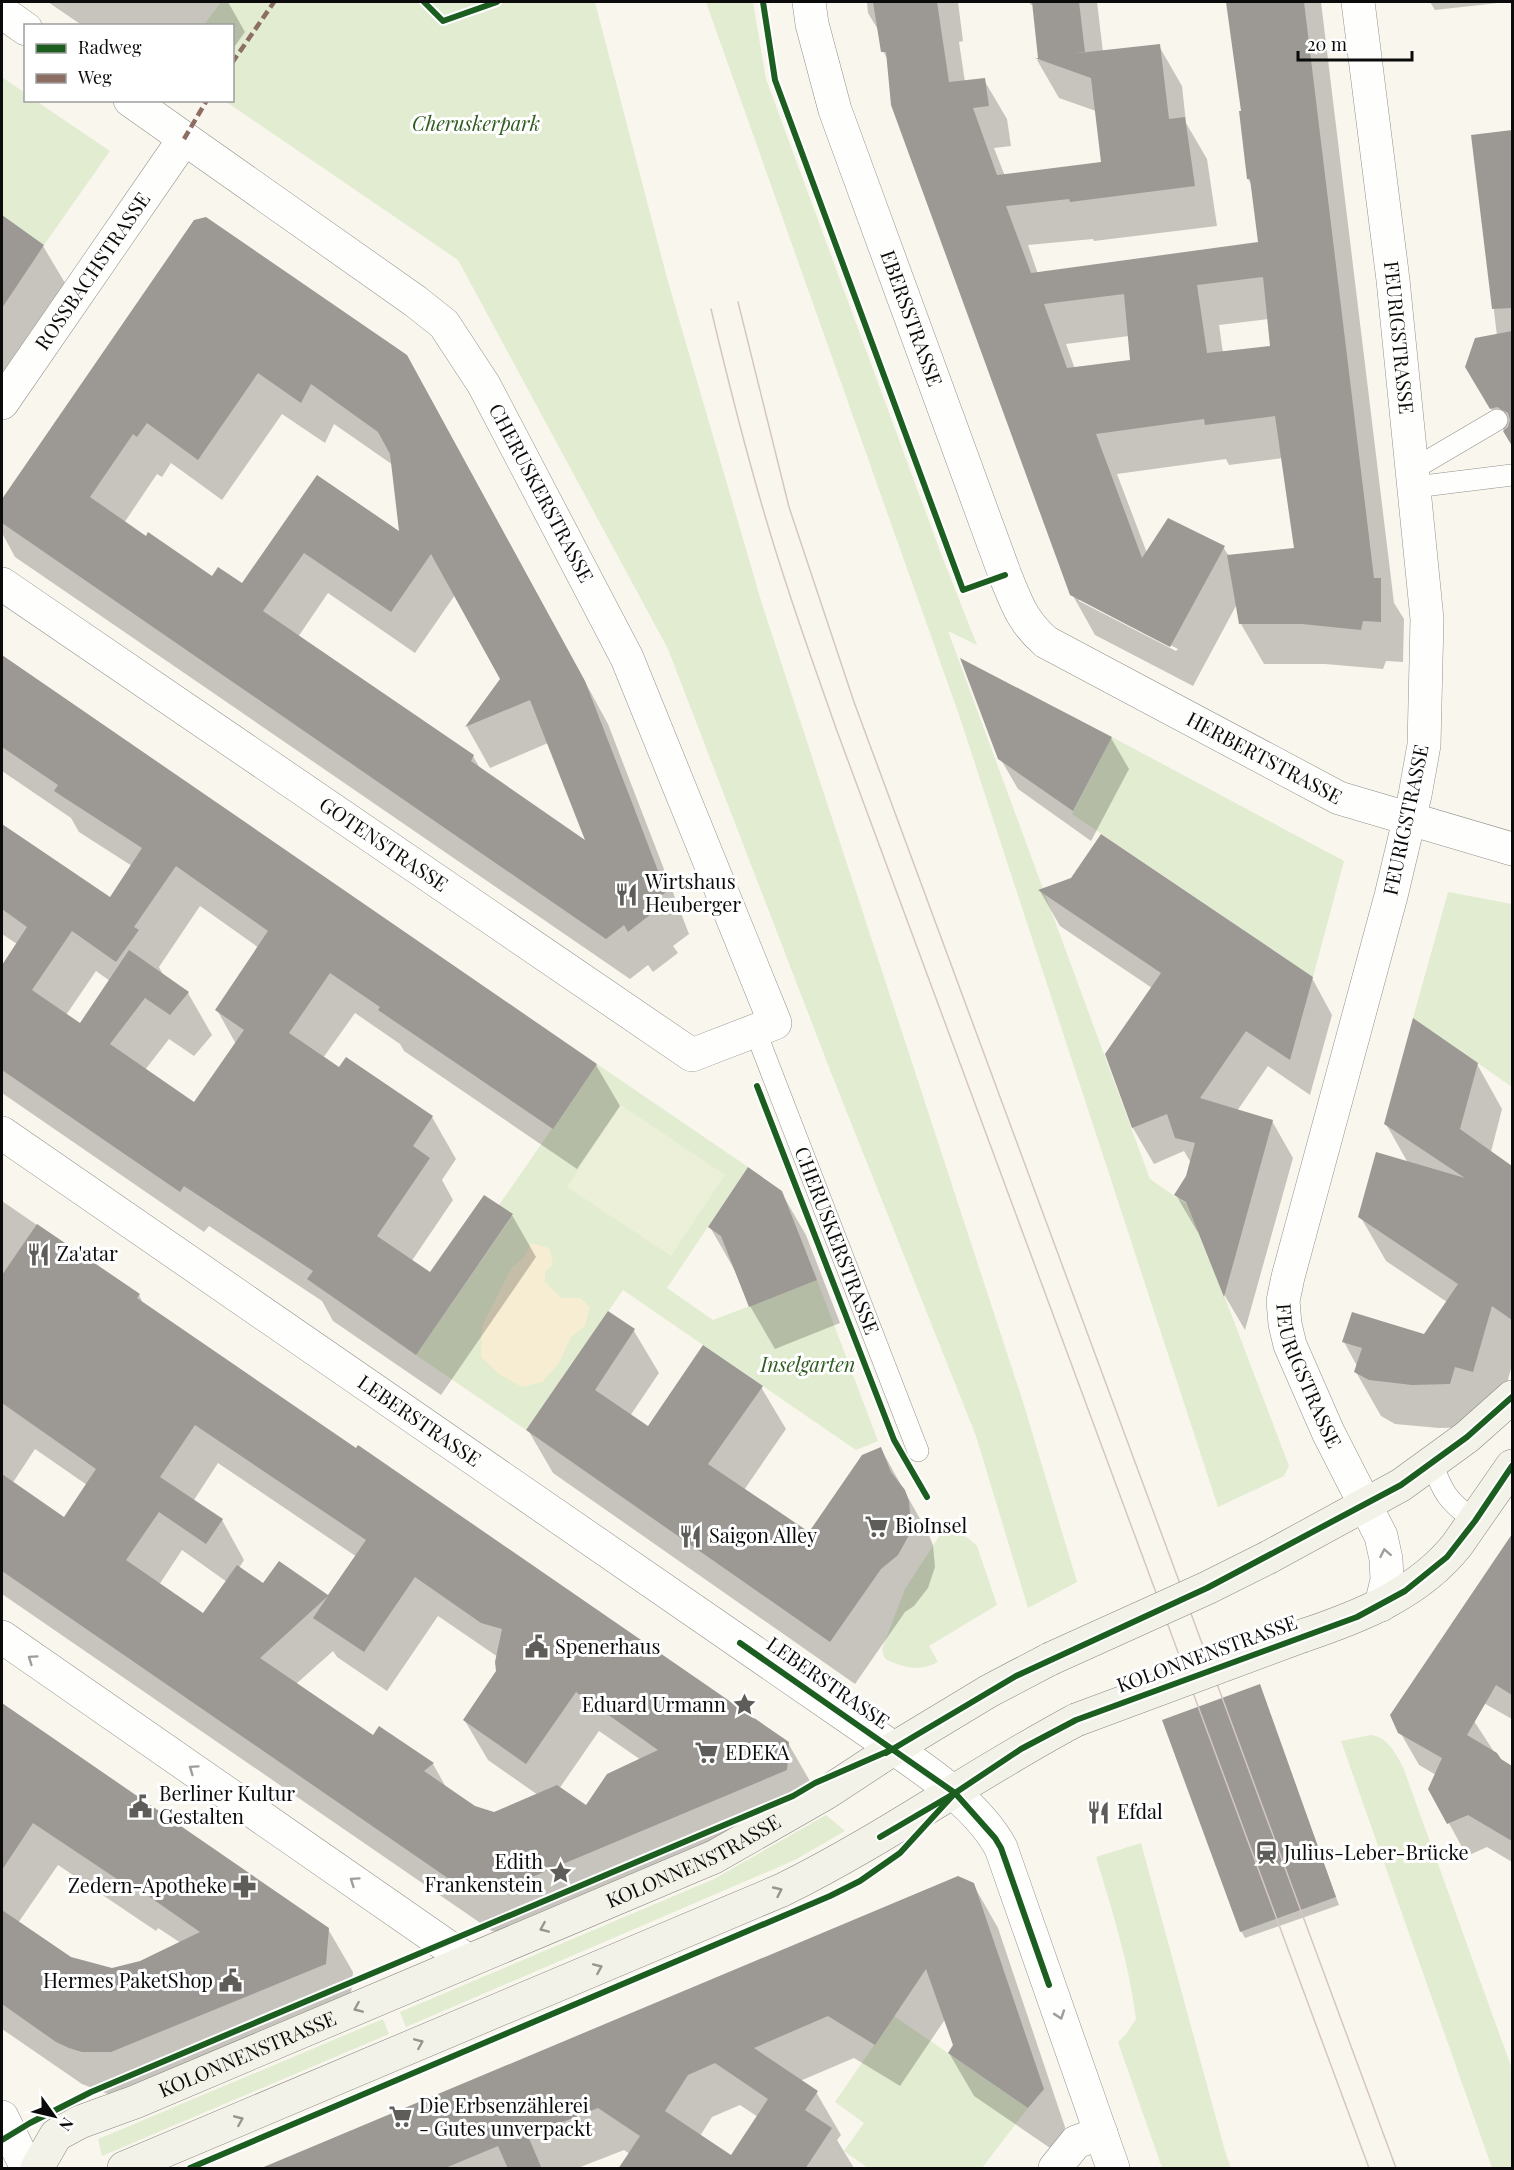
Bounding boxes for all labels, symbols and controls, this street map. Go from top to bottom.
legend [24,24,234,102]
scale bar [1298,24,1412,62]
text: 20 m [1307,32,1347,56]
text: Radweg [78,35,142,59]
text: Weg [77,65,112,89]
park label: Cheruskerpark [412,109,540,136]
street label: ROSSBACHSTRASSE [28,186,155,355]
street label: EBERSSTRASSE [875,246,950,390]
street label: FEURIGSTRASSE [1379,259,1421,415]
street label: CHERUSKERSTRASSE [484,398,601,587]
street label: HERBERTSTRASSE [1182,704,1347,809]
street label: FEURIGSTRASSE [1375,742,1434,898]
street label: GOTENSTRASSE [315,790,454,897]
place label: Wirtshaus Heuberger [644,867,741,917]
restaurant icon: Wirtshaus Heuberger [614,881,640,907]
street label: CHERUSKERSTRASSE [789,1142,887,1338]
place label: Za'atar [57,1239,118,1266]
restaurant icon: Za'atar [26,1241,52,1267]
street label: FEURIGSTRASSE [1271,1302,1349,1452]
park label: Inselgarten [760,1350,855,1377]
street label: LEBERSTRASSE [353,1368,487,1472]
place label: BioInsel [895,1511,968,1538]
supermarket icon: BioInsel [864,1513,890,1539]
place label: Saigon Alley [709,1521,817,1548]
restaurant icon: Saigon Alley [678,1523,704,1549]
one-way arrow [1379,1549,1392,1559]
street label: KOLONNENSTRASSE [1112,1607,1301,1698]
street label: LEBERSTRASSE [762,1629,896,1734]
place label: Spenerhaus [555,1632,660,1659]
public building icon: Spenerhaus [524,1634,550,1660]
one-way arrow [28,1655,39,1666]
place label: Eduard Urmann [582,1690,726,1717]
place icon: Eduard Urmann [731,1692,757,1718]
place label: EDEKA [725,1738,790,1765]
supermarket icon: EDEKA [694,1740,720,1766]
one-way arrow [189,1765,200,1776]
place label: Berliner Kultur Gestalten [159,1779,295,1829]
public building icon: Berliner Kultur Gestalten [128,1793,154,1819]
place label: Efdal [1117,1797,1163,1824]
restaurant icon: Efdal [1086,1799,1112,1825]
street label: KOLONNENSTRASSE [602,1807,785,1913]
place label: Julius-Leber-Brücke [1283,1838,1469,1865]
station icon: Julius-Leber-Brücke [1253,1840,1279,1866]
place label: Edith Frankenstein [424,1847,543,1897]
place icon: Edith Frankenstein [548,1860,574,1886]
place label: Zedern-Apotheke [68,1871,227,1898]
pharmacy icon: Zedern-Apotheke [232,1873,258,1899]
one-way arrow [350,1877,361,1888]
one-way arrow [771,1887,782,1899]
one-way arrow [539,1921,550,1933]
one-way arrow [592,1963,603,1975]
place label: Hermes PaketShop [43,1966,213,1993]
public building icon: Hermes PaketShop [218,1968,244,1994]
one-way arrow [354,2000,365,2012]
street label: KOLONNENSTRASSE [154,2004,340,2103]
one-way arrow [1052,2009,1065,2020]
one-way arrow [412,2038,423,2050]
north arrow [24,2086,84,2146]
place label: Die Erbsenzählerei - Gutes unverpackt [419,2091,593,2141]
supermarket icon: Die Erbsenzählerei - Gutes unverpackt [388,2104,414,2130]
text: N [55,2114,79,2136]
one-way arrow [233,2115,244,2127]

